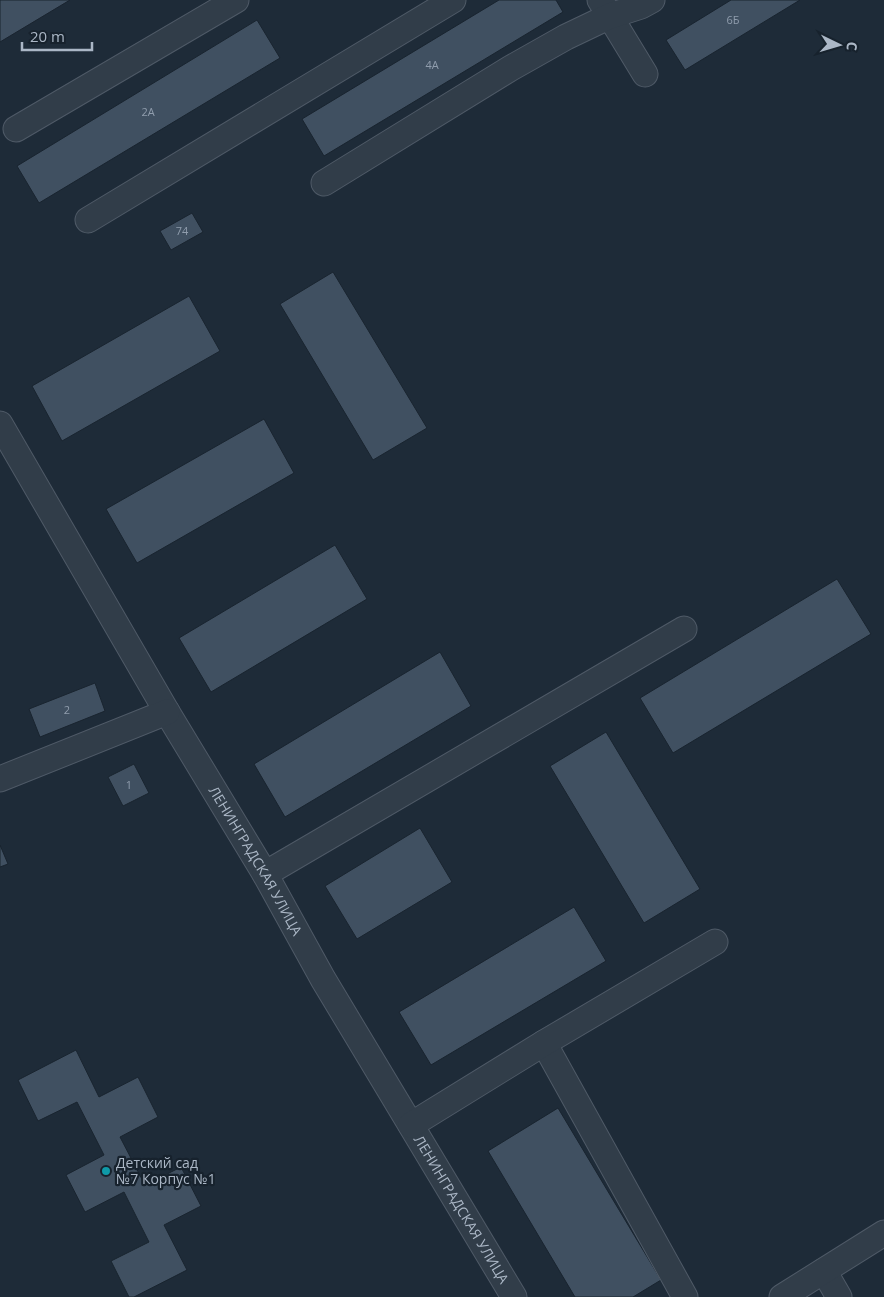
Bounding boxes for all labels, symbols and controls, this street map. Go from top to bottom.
house number: 6Б [726,12,740,27]
scale bar [22,20,92,52]
north arrow [814,20,864,70]
text: 20 m [30,26,65,46]
text: С [843,41,862,52]
house number: 4А [425,57,439,72]
house number: 2А [141,104,155,119]
house number: 74 [176,223,189,238]
house number: 2 [64,702,70,717]
house number: 1 [126,777,132,792]
street label: ЛЕНИНГРАДСКАЯ УЛИЦА [205,782,307,939]
street label: ЛЕНИНГРАДСКАЯ УЛИЦА [410,1131,514,1287]
place label: Детский сад №7 Корпус №1 [116,1153,216,1188]
marker: Детский сад №7 Корпус №1 [100,1165,112,1177]

